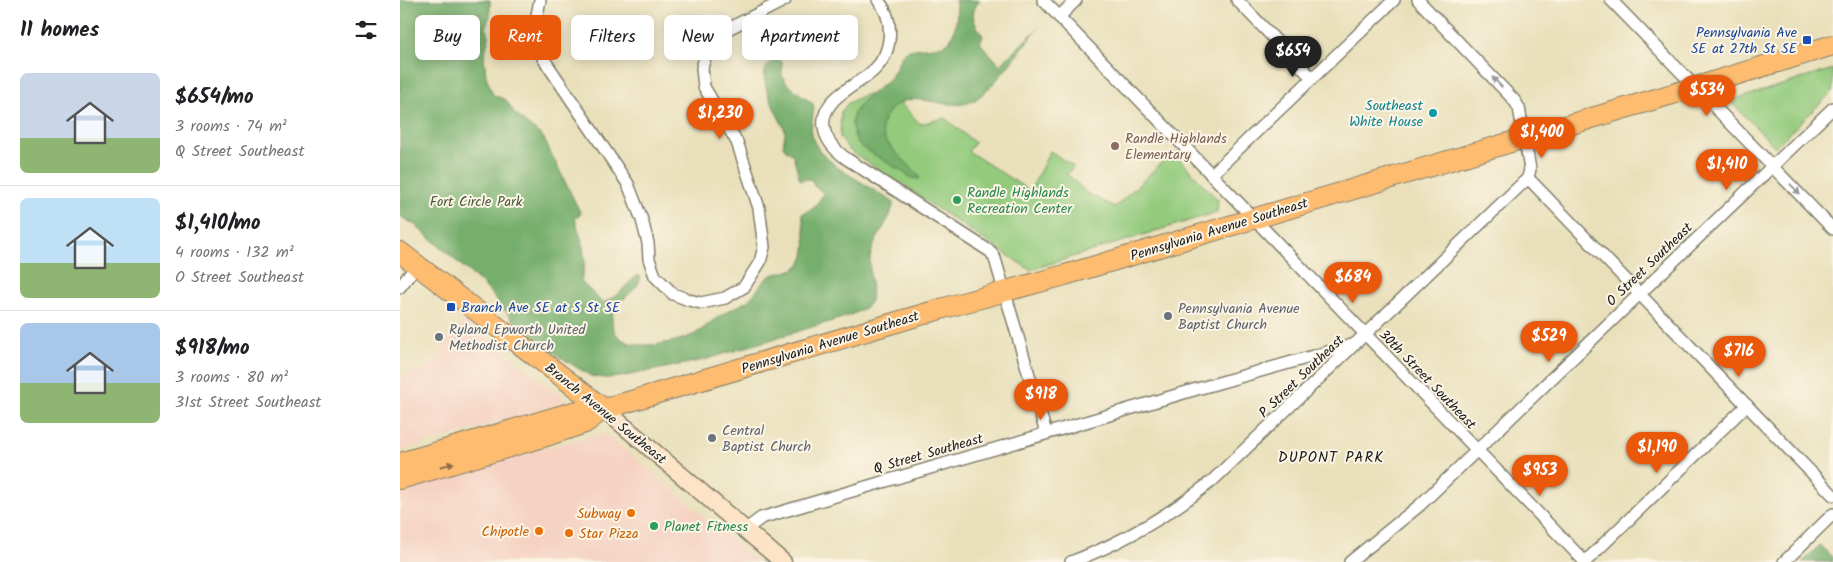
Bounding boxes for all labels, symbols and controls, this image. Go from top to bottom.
text: 11 homes [20,14,99,47]
chip: Buy [415,15,480,60]
chip: Rent [490,15,561,60]
chip: Filters [571,15,654,60]
chip: New [664,15,732,60]
chip: Apartment [742,15,858,60]
icon: filters [352,16,380,44]
place label: Pennsylvania Ave SE at 27th St SE [1691,22,1798,60]
marker: Pennsylvania Ave SE at 27th St SE [1801,34,1813,46]
pin: $654 [1263,36,1323,78]
text: $654 [1276,39,1310,64]
pin: $534 [1677,74,1737,117]
one-way arrow [1491,76,1503,88]
text: $534 [1689,78,1725,103]
text: $654/mo [175,81,254,114]
icon: home [60,93,120,153]
place label: Southeast White House [1349,95,1424,133]
pin: $1,230 [679,98,761,140]
text: $1,230 [698,101,742,126]
marker: Southeast White House [1427,107,1439,119]
text: 3 rooms · 74 m² [175,114,287,139]
pin: $1,400 [1501,116,1583,159]
text: $1,400 [1520,120,1564,145]
place label: Randle Highlands Elementary [1125,128,1227,166]
text: Q Street Southeast [175,139,305,164]
marker: Randle Highlands Elementary [1109,140,1121,152]
pin: $1,410 [1686,148,1768,191]
text: $1,410 [1707,152,1747,177]
place label: Randle Highlands Recreation Center [967,182,1073,220]
one-way arrow [1789,183,1801,195]
park label: Fort Circle Park [430,191,523,213]
street label: Pennsylvania Avenue Southeast [1128,192,1311,267]
marker: Randle Highlands Recreation Center [951,194,963,206]
text: $1,410/mo [175,207,261,240]
street label: O Street Southeast [1601,217,1698,312]
icon: home [60,218,120,278]
text: 4 rooms · 132 m² [175,240,294,265]
pin: $684 [1323,262,1383,304]
text: O Street Southeast [175,265,304,290]
text: $684 [1335,265,1371,290]
place label: Branch Ave SE at S St SE [461,297,621,319]
place label: Pennsylvania Avenue Baptist Church [1178,298,1300,336]
marker: Branch Ave SE at S St SE [445,301,457,313]
street label: Pennsylvania Avenue Southeast [739,305,922,380]
marker: Pennsylvania Avenue Baptist Church [1162,310,1174,322]
place label: Ryland Epworth United Methodist Church [449,319,586,357]
pin: $529 [1519,320,1579,363]
street label: 30th Street Southeast [1373,324,1482,435]
text: $529 [1532,324,1567,349]
street label: P Street Southeast [1254,329,1350,424]
marker: Ryland Epworth United Methodist Church [433,331,445,343]
text: $918/mo [175,332,250,365]
pin: $716 [1709,336,1769,378]
text: $716 [1724,339,1754,364]
icon: home [60,343,120,403]
street label: Branch Avenue Southeast [540,358,672,470]
text: 3 rooms · 80 m² [175,365,288,390]
pin: $918 [1011,378,1071,421]
text: $918 [1025,382,1057,407]
text: 31st Street Southeast [175,390,322,415]
place label: Central Baptist Church [722,420,811,458]
street label: Q Street Southeast [871,428,986,480]
marker: Central Baptist Church [706,432,718,444]
pin: $1,190 [1616,432,1698,474]
text: $1,190 [1637,435,1677,460]
district label: DUPONT PARK [1278,446,1384,470]
pin: $953 [1510,454,1570,497]
text: $953 [1523,458,1557,483]
one-way arrow [439,460,454,468]
place label: Subway [577,503,621,525]
marker: Subway [625,507,637,519]
place label: Planet Fitness [664,516,748,538]
marker: Planet Fitness [648,520,660,532]
place label: Chipotle [482,521,530,543]
place label: Star Pizza [579,523,639,545]
marker: Chipotle [533,525,545,537]
marker: Star Pizza [563,527,575,539]

